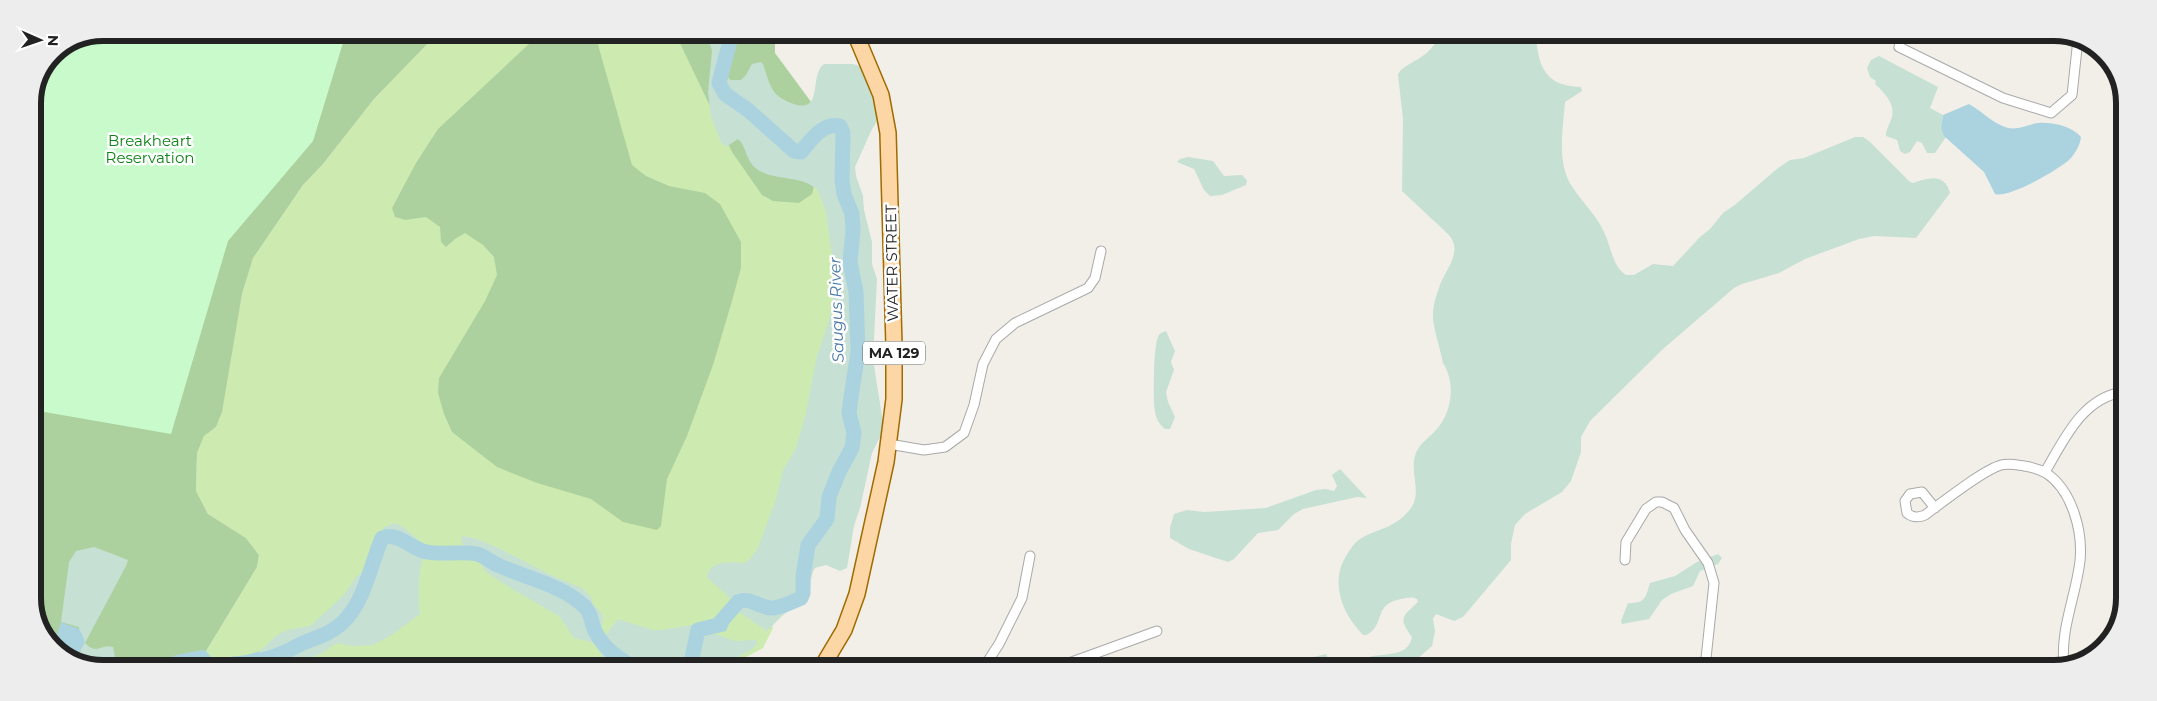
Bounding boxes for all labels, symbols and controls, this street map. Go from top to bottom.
north arrow [15,15,65,65]
text: N [44,34,62,46]
park label: Breakheart Reservation [106,131,194,167]
street label: WATER STREET [881,204,902,322]
water label: Saugus River [825,256,848,363]
road number: MA 129 [863,342,925,364]

